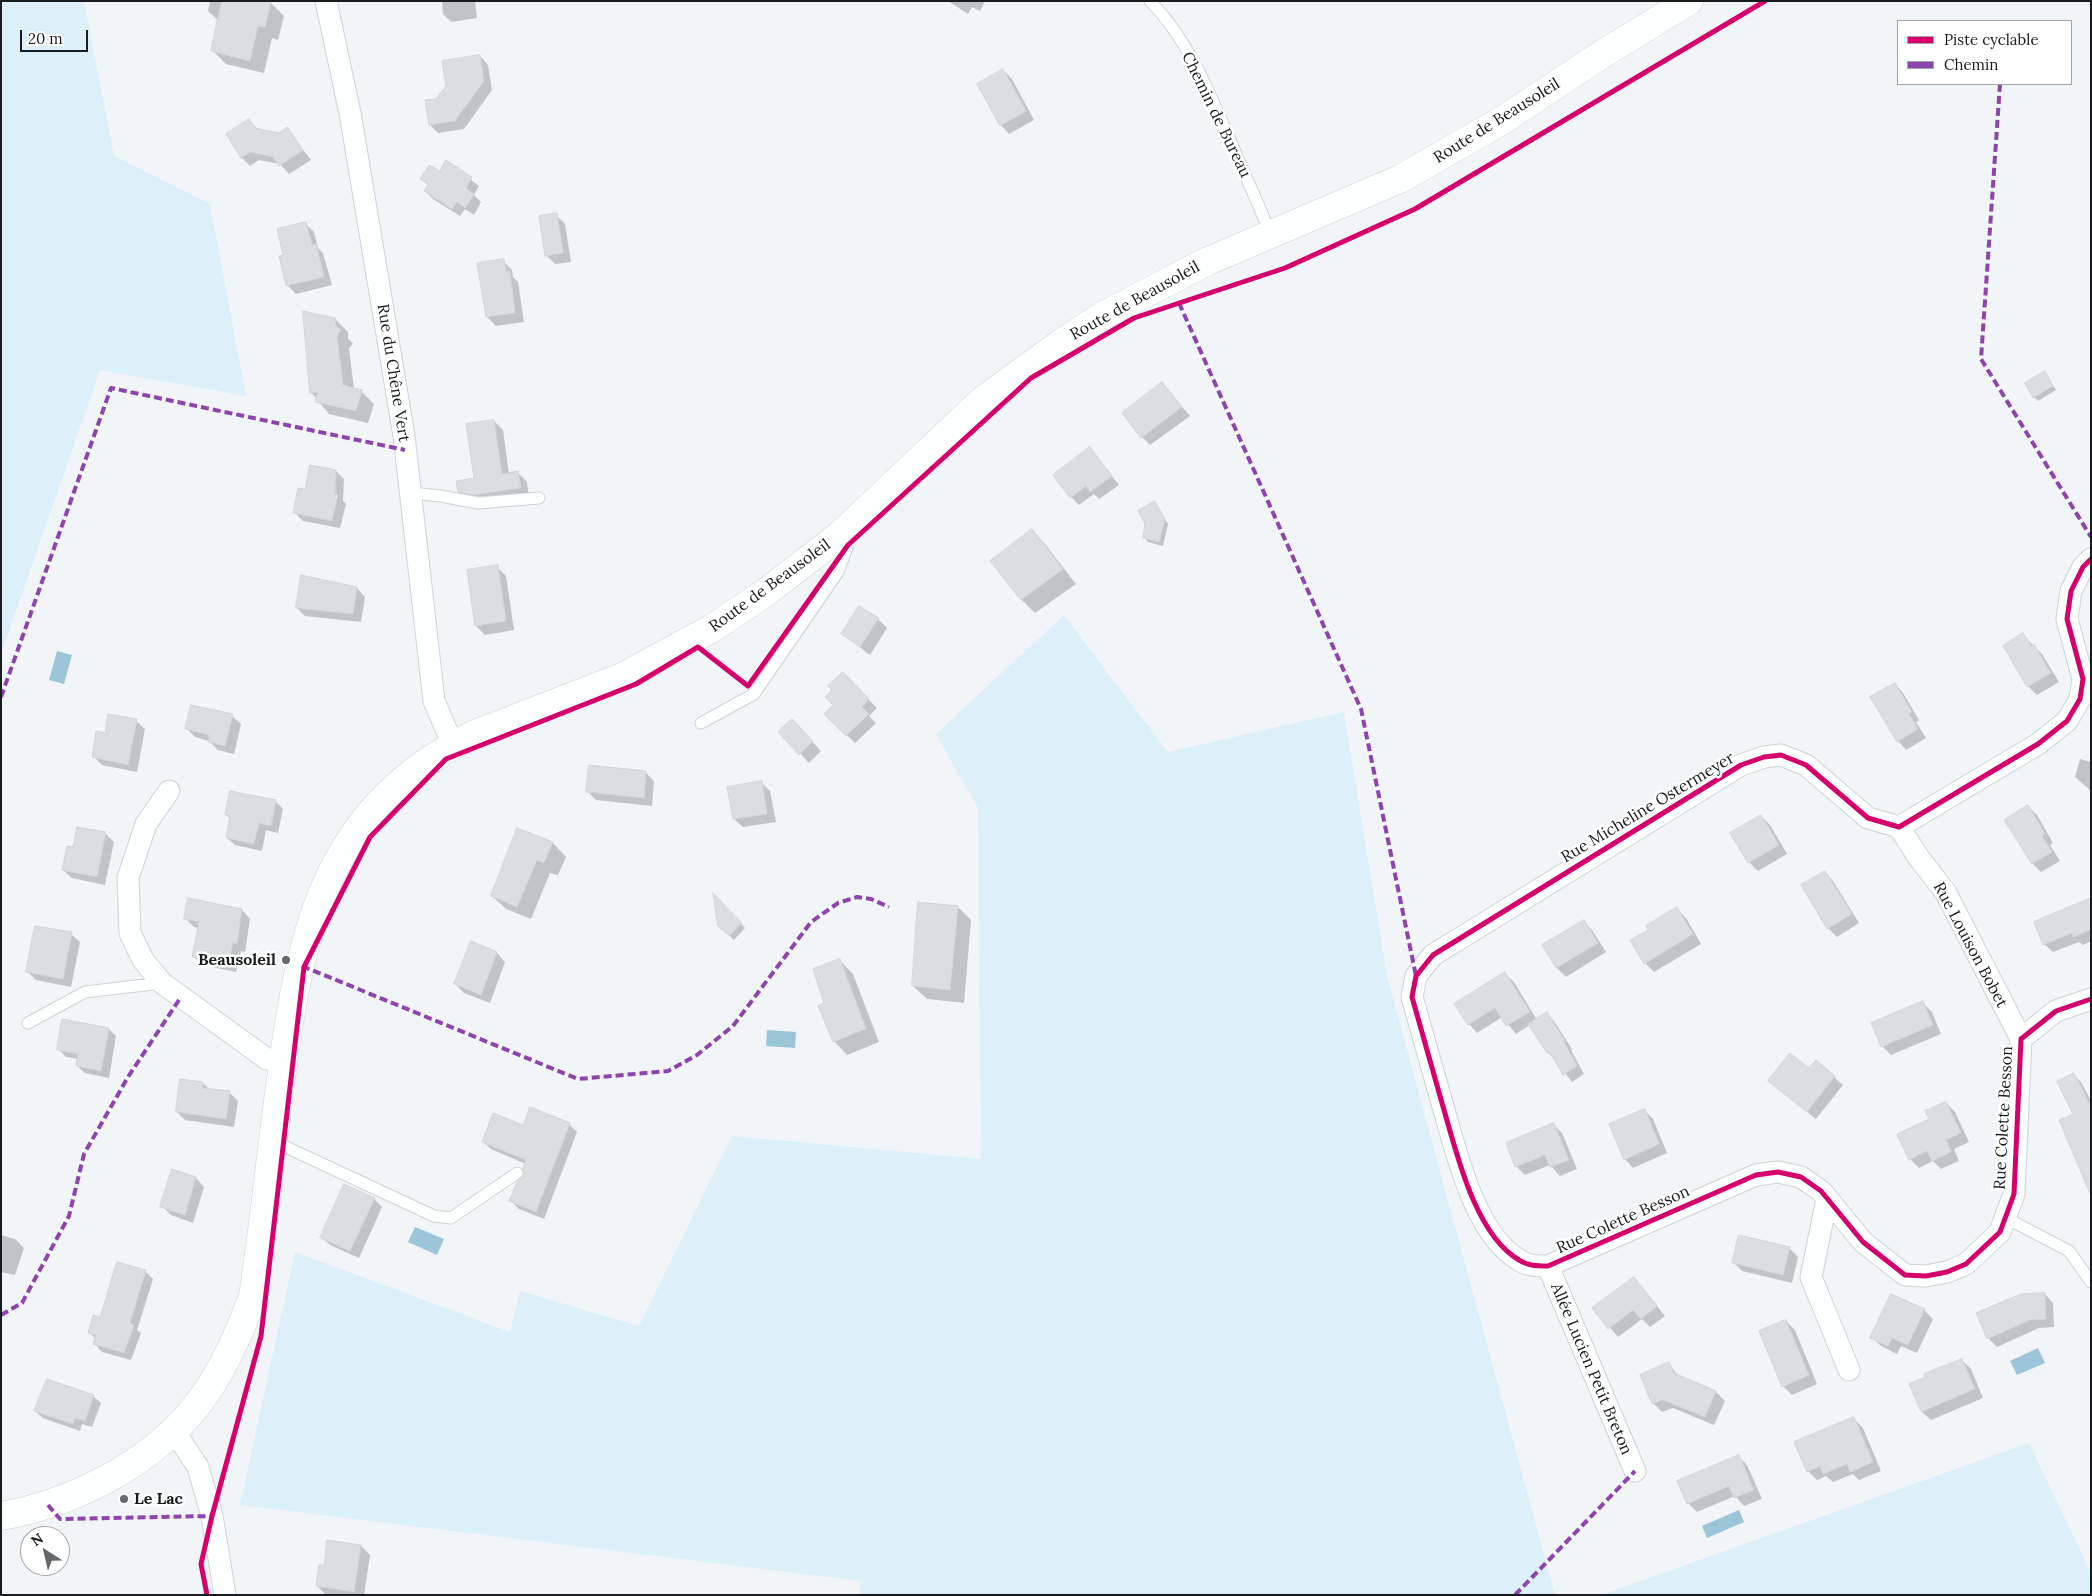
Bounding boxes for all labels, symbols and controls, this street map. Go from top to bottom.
scale bar [22,20,90,52]
legend [1897,20,2072,85]
text: 20 m [28,29,63,48]
text: Piste cyclable [1944,30,2039,49]
street label: Chemin de Bureau [1177,49,1255,181]
text: Chemin [1944,55,1998,74]
street label: Route de Beausoleil [1430,74,1564,168]
street label: Route de Beausoleil [1067,257,1203,345]
street label: Rue du Chêne Vert [373,303,413,443]
street label: Route de Beausoleil [706,536,834,636]
street label: Rue Micheline Ostermeyer [1558,749,1738,867]
street label: Rue Louison Bobet [1929,879,2011,1011]
place label: Beausoleil [198,950,276,970]
marker: Beausoleil [280,954,292,966]
street label: Rue Colette Besson [1991,1046,2017,1190]
street label: Rue Colette Besson [1553,1182,1693,1258]
street label: Allée Lucien Petit Breton [1546,1280,1636,1458]
place label: Le Lac [134,1489,183,1509]
marker: Le Lac [118,1493,130,1505]
north arrow [20,1526,70,1576]
text: N [27,1529,47,1550]

